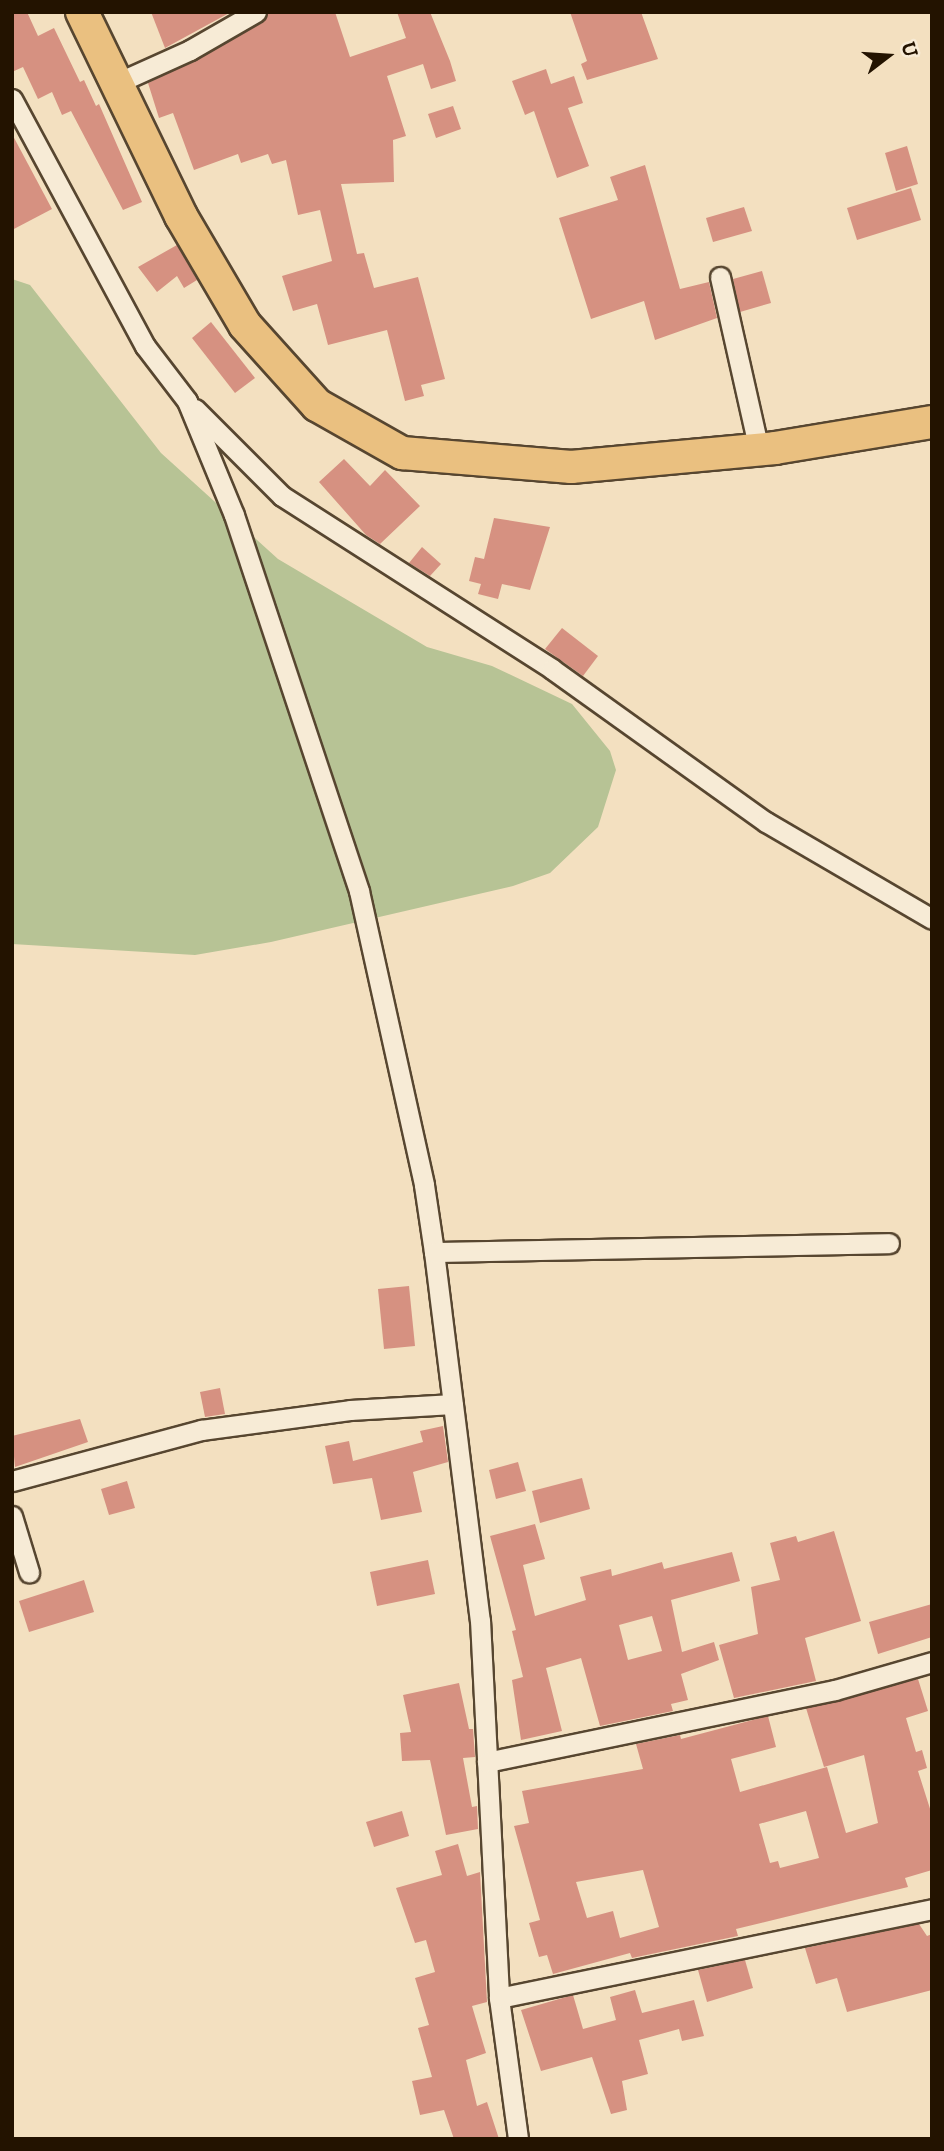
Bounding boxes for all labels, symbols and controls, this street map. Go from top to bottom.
north arrow [853,21,923,91]
text: U [895,39,922,60]

